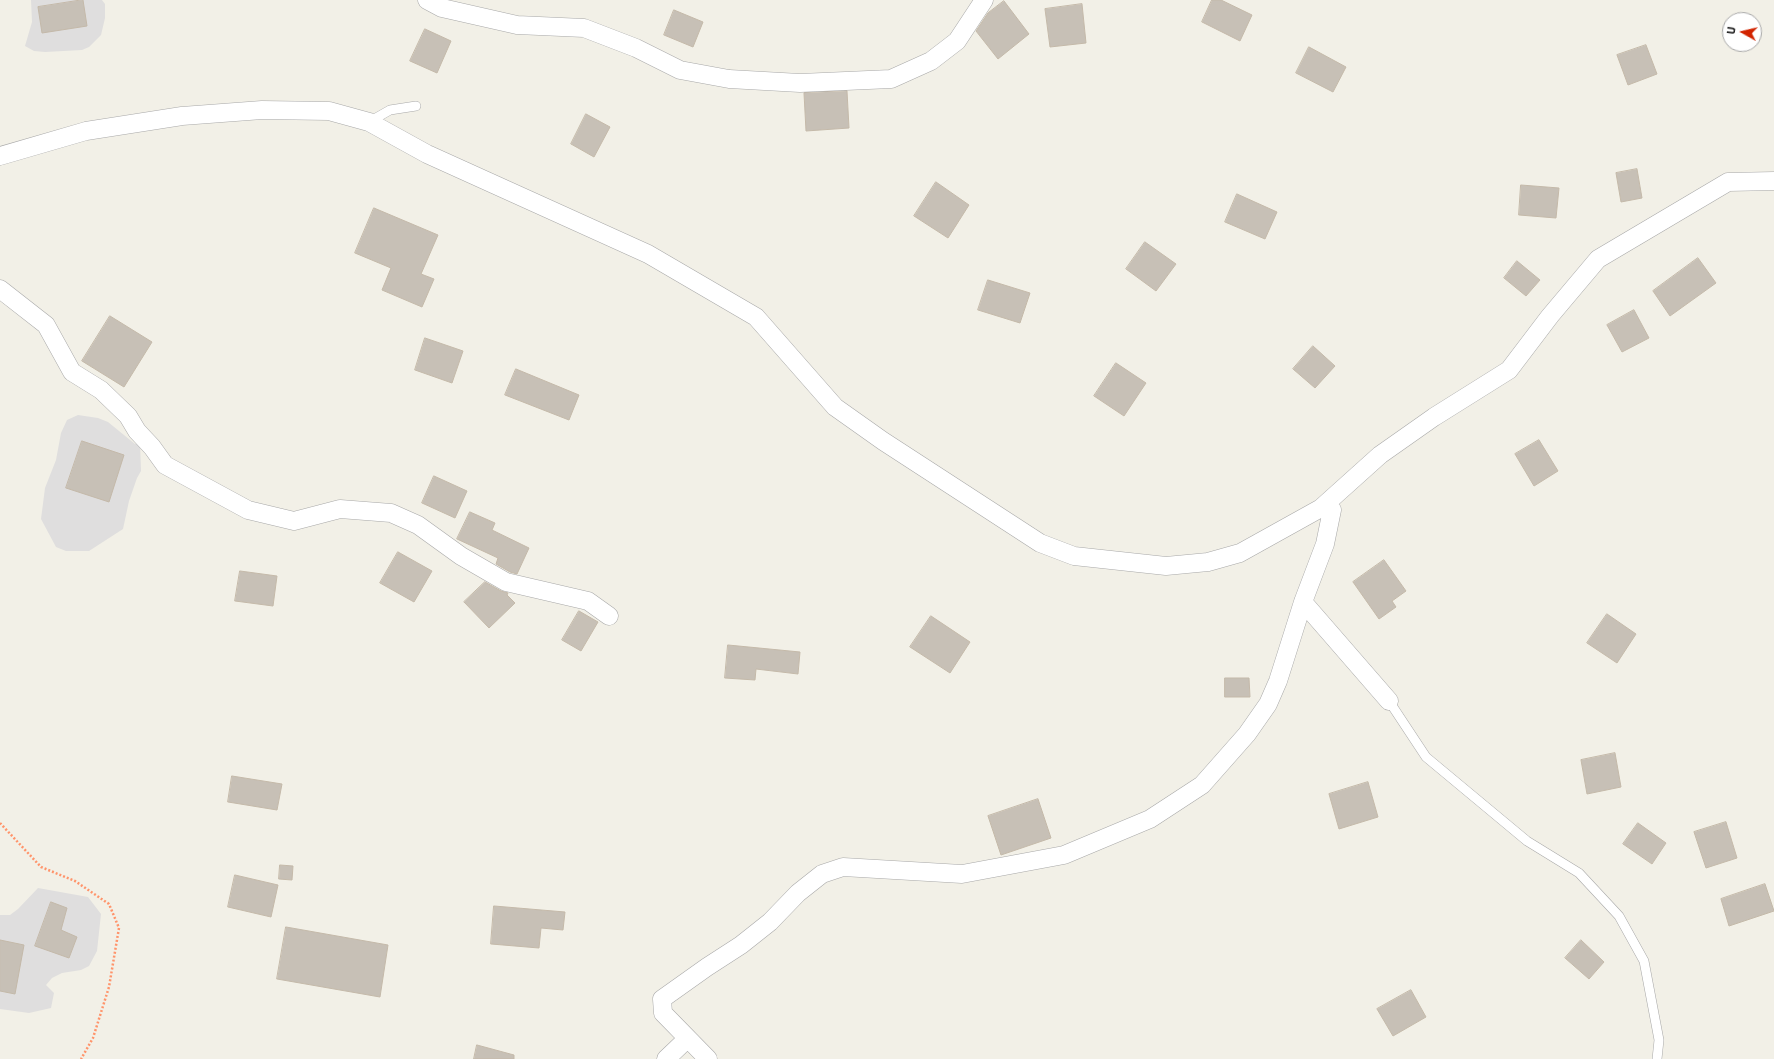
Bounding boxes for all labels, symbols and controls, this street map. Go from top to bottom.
north arrow [1722,12,1762,52]
text: U [1724,26,1738,35]

